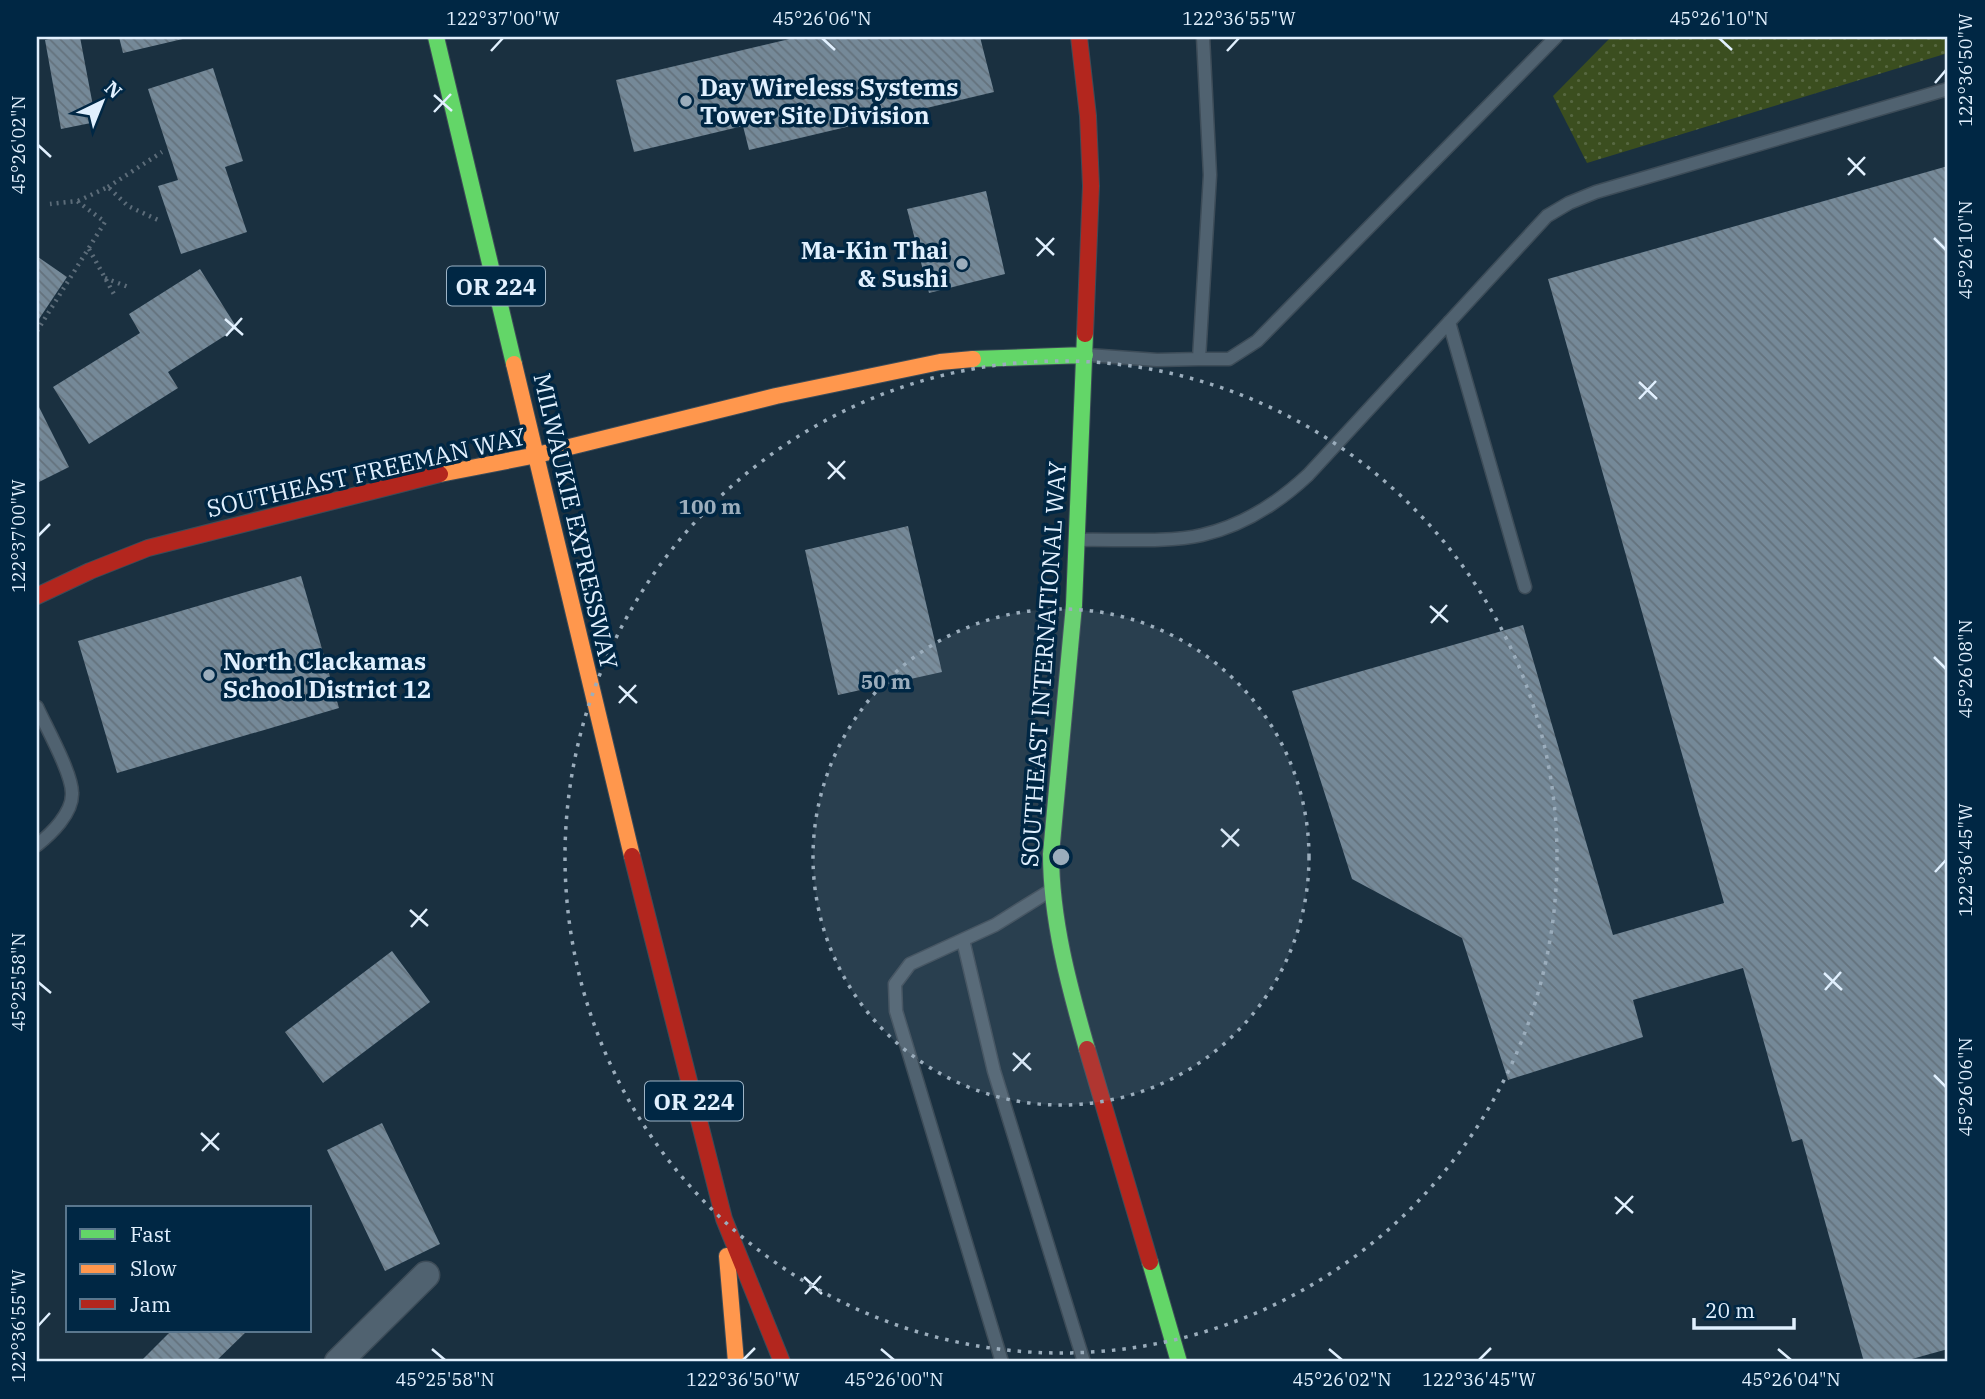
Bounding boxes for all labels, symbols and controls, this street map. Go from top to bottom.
text: 122°37'00"W [446,7,560,30]
text: 45°26'06"N [773,7,872,30]
text: 122°36'55"W [1182,7,1296,30]
text: 45°26'10"N [1670,7,1769,30]
text: 122°36'50"W [1954,13,1977,127]
north arrow [66,66,136,136]
place label: Day Wireless Systems Tower Site Division [700,71,958,131]
text: N [100,76,127,103]
marker: Day Wireless Systems Tower Site Division [678,93,694,109]
text: 45°26'02"N [7,96,30,195]
text: 45°26'10"N [1954,201,1977,300]
place label: Ma-Kin Thai & Sushi [801,234,948,294]
marker: Ma-Kin Thai & Sushi [954,256,970,272]
road number: OR 224 [447,266,545,306]
street label: MILWAUKIE EXPRESSWAY [526,370,626,672]
street label: SOUTHEAST FREEMAN WAY [203,420,529,524]
street label: SOUTHEAST INTERNATIONAL WAY [1013,460,1073,868]
text: 122°37'00"W [7,479,30,593]
text: 100 m [678,492,742,520]
text: 45°26'08"N [1954,620,1977,719]
place label: North Clackamas School District 12 [223,645,431,705]
marker: North Clackamas School District 12 [201,667,217,683]
text: 50 m [861,667,911,695]
text: 122°36'45"W [1954,803,1977,917]
centre of rings [1049,845,1073,869]
text: 45°25'58"N [7,933,30,1032]
text: 45°26'06"N [1954,1038,1977,1137]
road number: OR 224 [645,1082,743,1120]
legend [66,1206,312,1332]
text: Fast [130,1220,171,1248]
text: Slow [130,1254,177,1282]
text: 122°36'55"W [7,1269,30,1383]
scale bar [1694,1287,1794,1331]
text: Jam [130,1290,171,1318]
text: 20 m [1705,1296,1755,1324]
text: 45°25'58"N [396,1368,495,1391]
text: 122°36'50"W [686,1368,800,1391]
text: 45°26'00"N [845,1368,944,1391]
text: 45°26'02"N [1293,1368,1392,1391]
text: 122°36'45"W [1422,1368,1536,1391]
text: 45°26'04"N [1742,1368,1841,1391]

